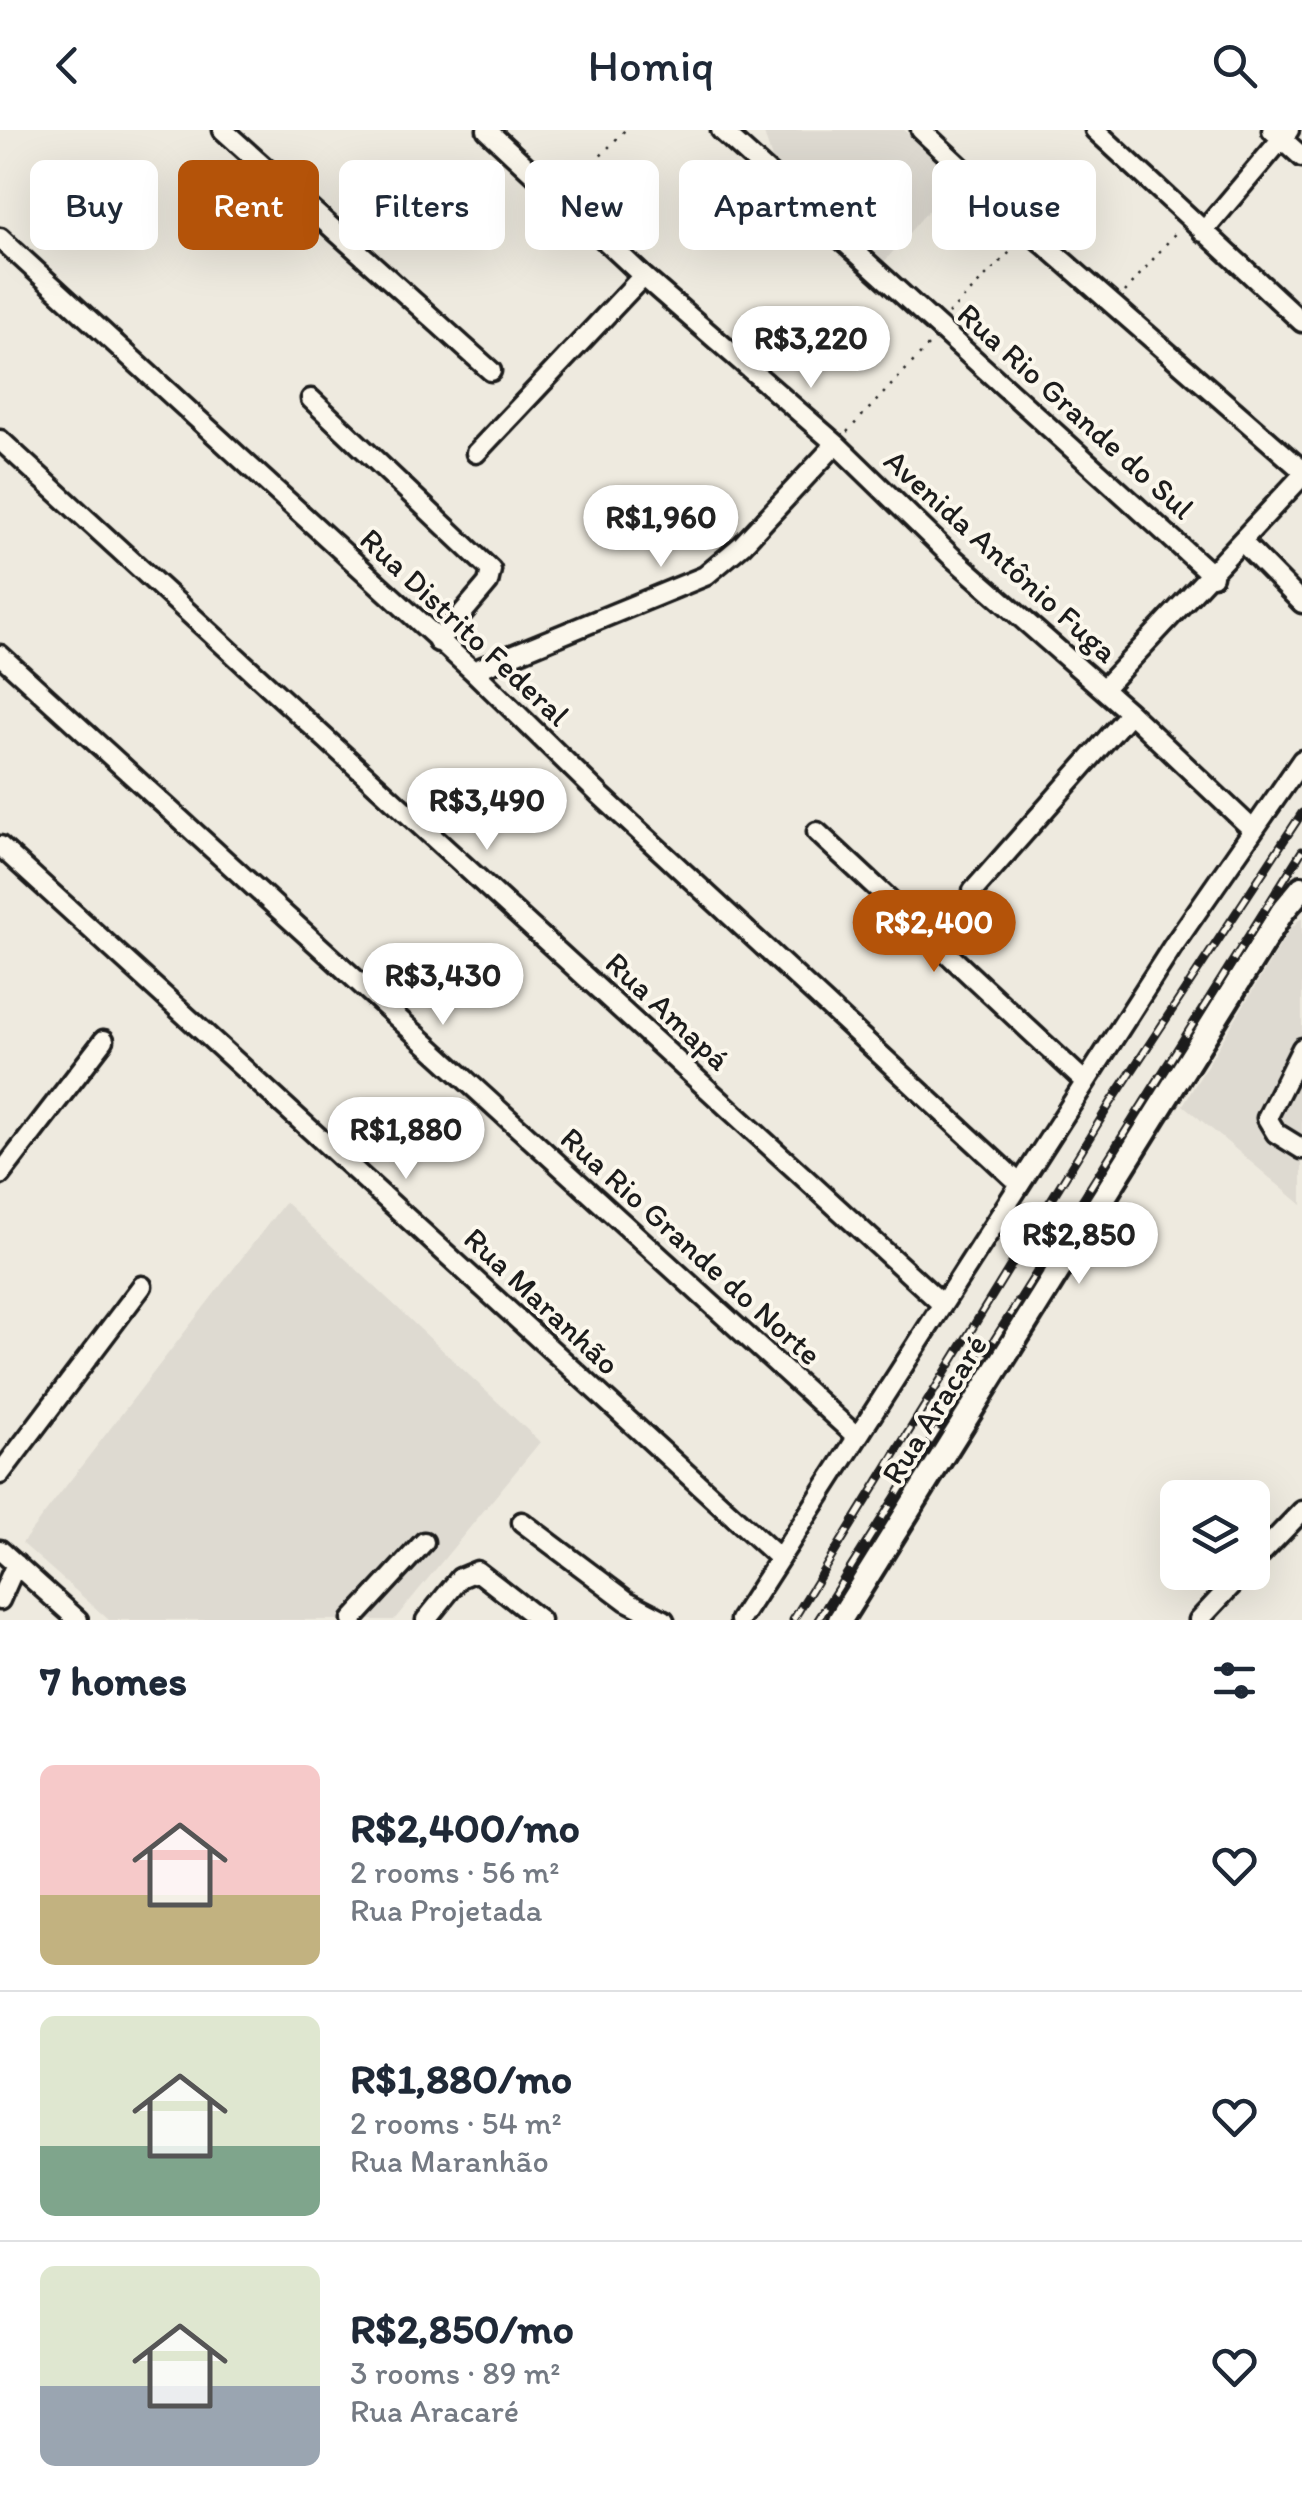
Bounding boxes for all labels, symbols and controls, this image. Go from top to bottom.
icon: back [40,38,95,93]
text: Homiq [588,38,714,92]
icon: search [1207,38,1262,93]
chip: Buy [30,160,158,250]
chip: Rent [178,160,319,250]
chip: Filters [339,160,505,250]
chip: New [525,160,659,250]
chip: Apartment [679,160,912,250]
chip: House [932,160,1096,250]
street label: Rua Rio Grande do Sul [950,295,1202,527]
pin: R$3,220 [719,306,903,391]
text: R$3,220 [754,319,868,357]
street label: Avenida Antônio Fuga [877,441,1126,671]
pin: R$1,960 [569,485,753,570]
text: R$1,960 [605,498,717,536]
street label: Rua Distrito Federal [352,520,578,734]
pin: R$3,490 [395,768,579,853]
text: R$3,490 [429,781,545,819]
pin: R$2,400 [842,890,1026,975]
text: R$2,400 [875,903,993,941]
pin: R$3,430 [351,943,535,1028]
street label: Rua Amapá [598,944,738,1078]
text: R$3,430 [385,956,501,994]
pin: R$1,880 [314,1097,498,1182]
text: R$1,880 [350,1110,462,1148]
street label: Rua Rio Grande do Norte [553,1119,829,1373]
pin: R$2,850 [987,1202,1171,1287]
text: R$2,850 [1022,1215,1136,1253]
street label: Rua Maranhão [456,1219,628,1383]
street label: Rua Aracaré [873,1327,995,1491]
map controls [1160,1480,1270,1590]
button: layers [1160,1480,1270,1590]
icon: filters [1207,1653,1262,1708]
text: 7 homes [40,1655,187,1706]
text: R$2,400/mo [350,1802,580,1853]
icon: home [120,1805,240,1925]
icon: heart [1207,1838,1262,1893]
text: 2 rooms · 56 m² [350,1853,559,1891]
text: Rua Projetada [350,1891,542,1929]
text: R$1,880/mo [350,2053,572,2104]
icon: home [120,2056,240,2176]
icon: heart [1207,2089,1262,2144]
text: 2 rooms · 54 m² [350,2104,562,2142]
text: Rua Maranhão [350,2142,549,2180]
text: R$2,850/mo [350,2303,574,2354]
icon: home [120,2306,240,2426]
icon: heart [1207,2339,1262,2394]
text: 3 rooms · 89 m² [350,2354,561,2392]
text: Rua Aracaré [350,2392,519,2430]

